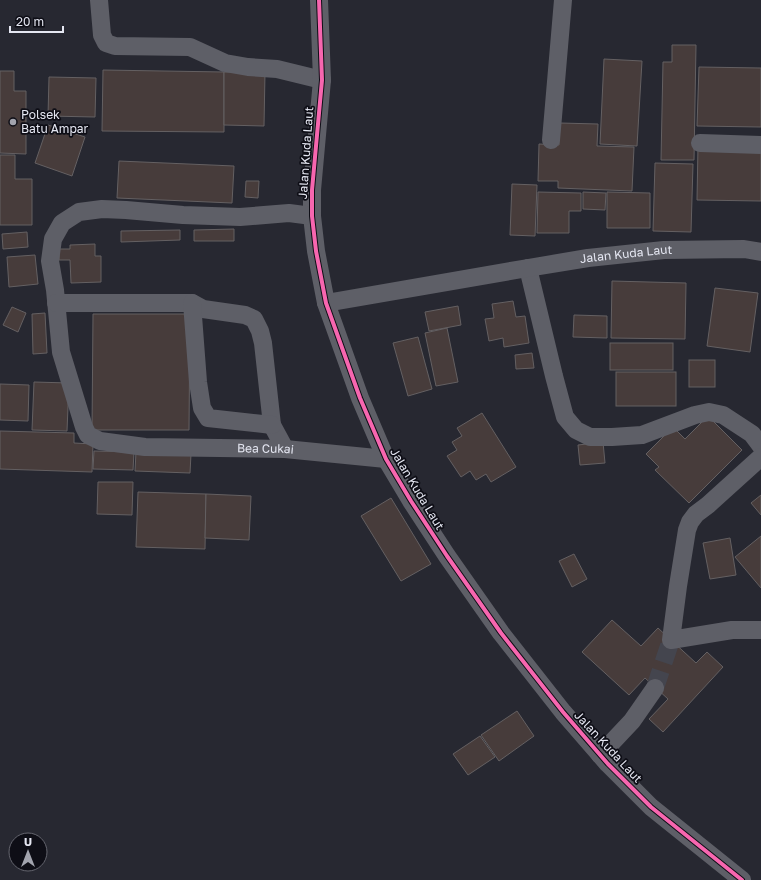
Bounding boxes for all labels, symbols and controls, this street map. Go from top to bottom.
scale bar [10,8,63,34]
text: 20 m [16,14,44,29]
street label: Jalan Kuda Laut [295,106,316,200]
place label: Polsek Batu Ampar [21,107,89,136]
marker: Polsek Batu Ampar [8,117,18,127]
street label: Jalan Kuda Laut [579,242,672,266]
street label: Bea Cukai [237,440,295,457]
street label: Jalan Kuda Laut [387,445,448,533]
street label: Jalan Kuda Laut [571,708,646,786]
north arrow [8,832,48,872]
text: U [24,835,32,848]

